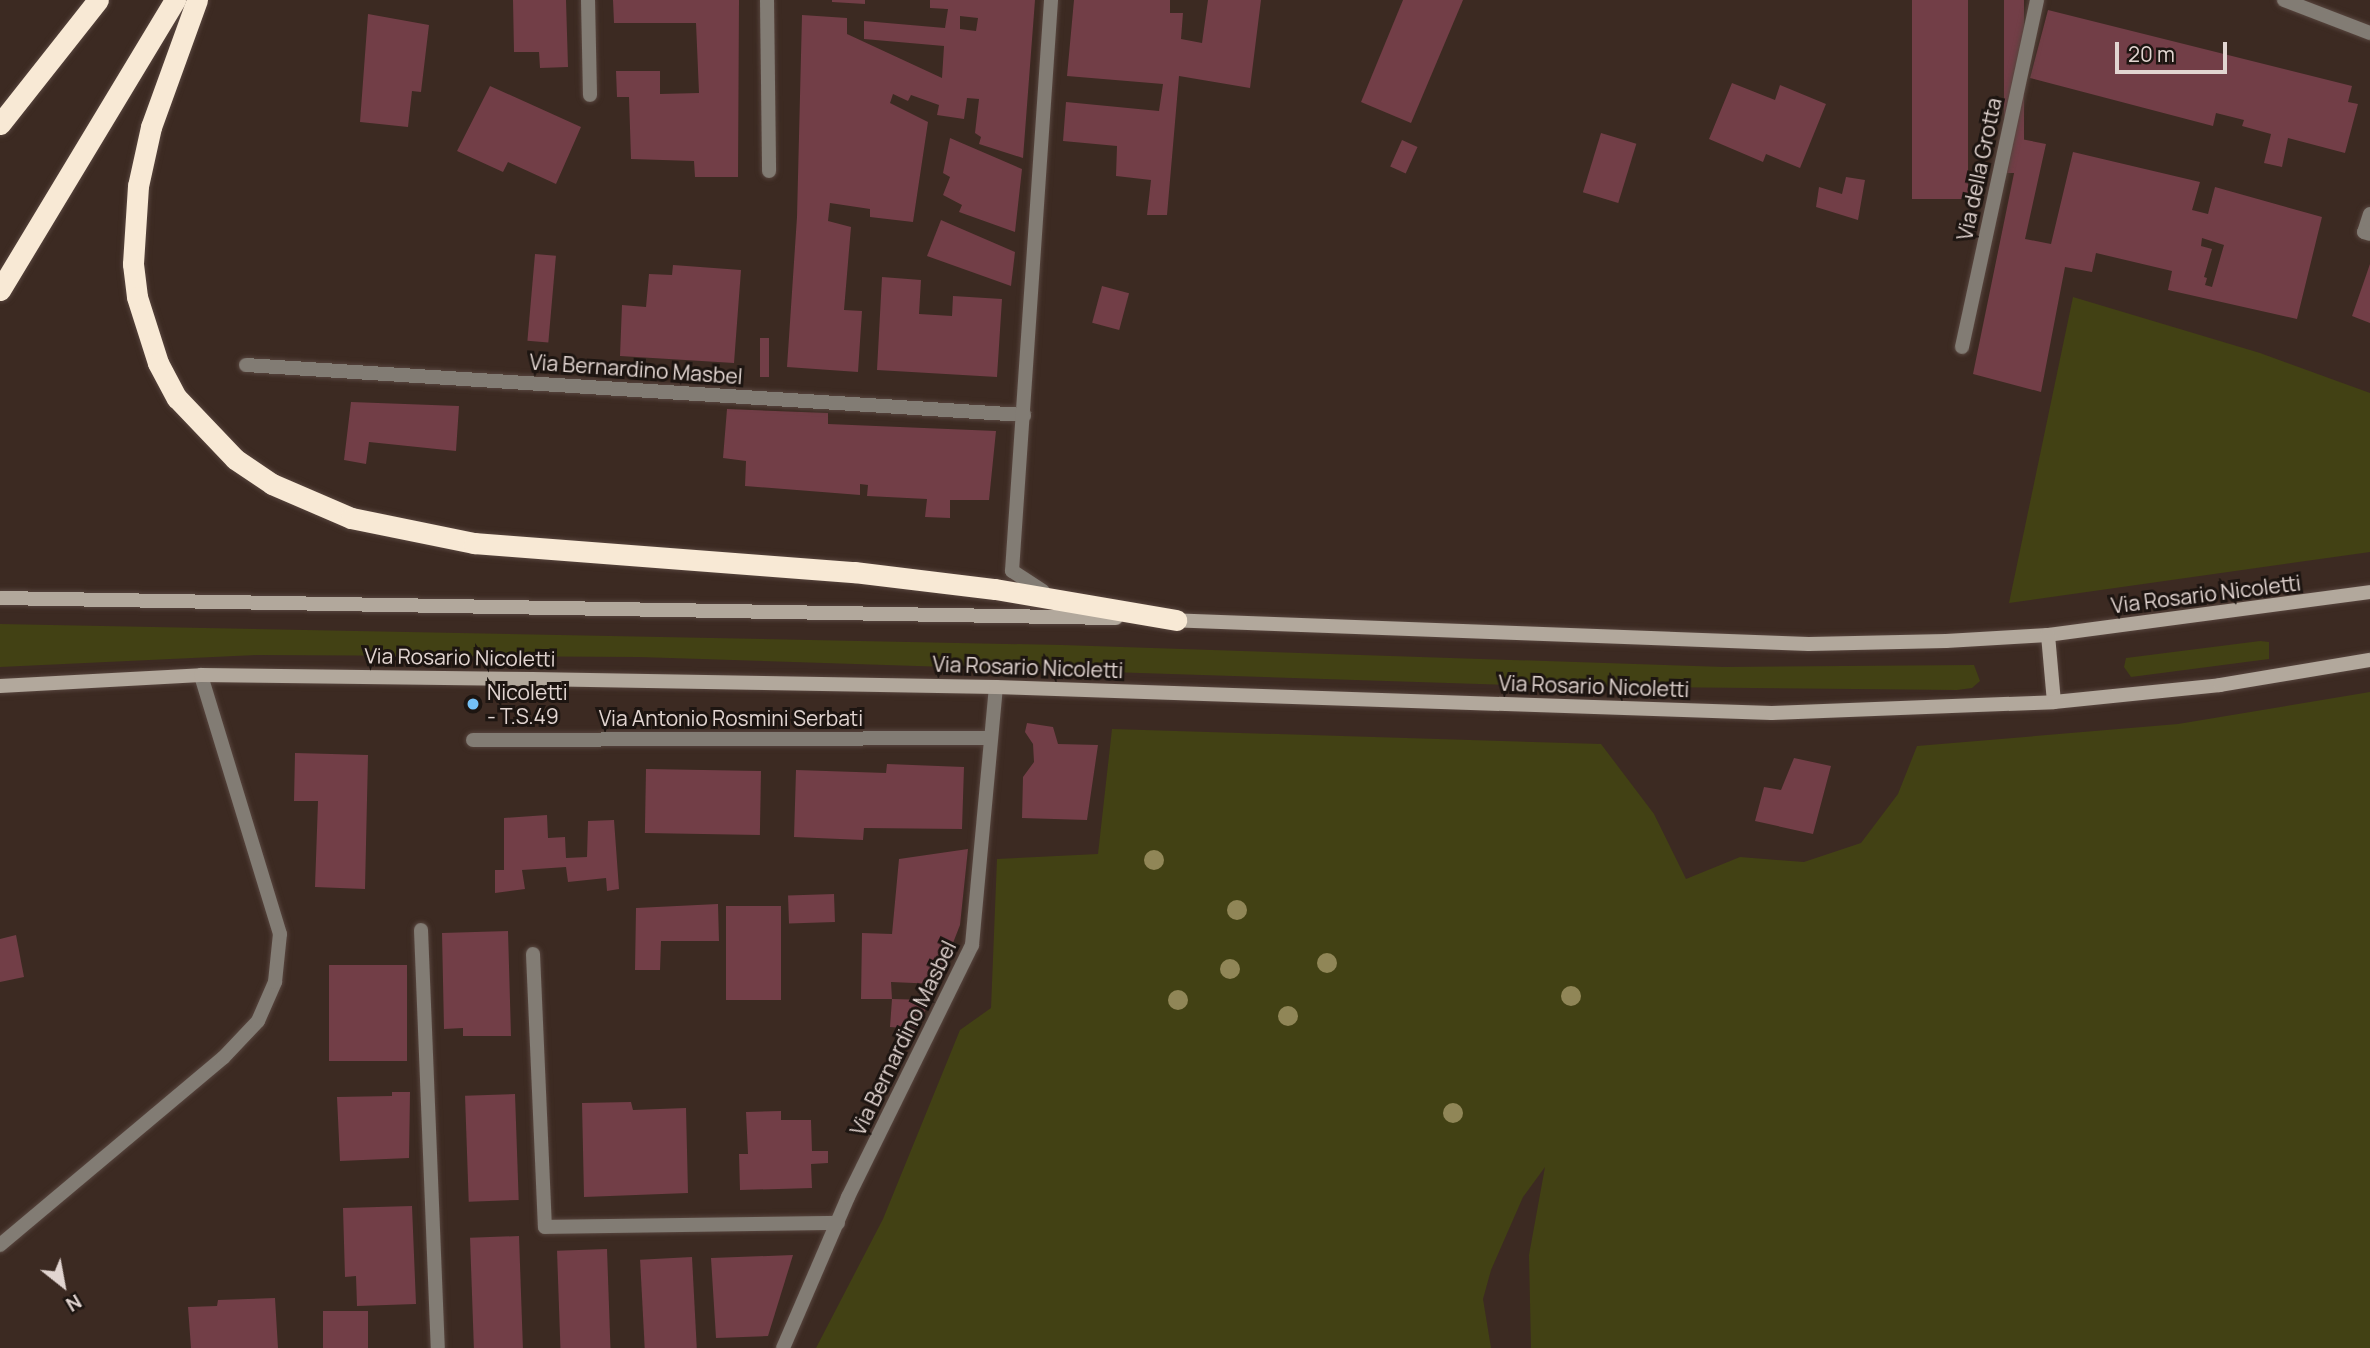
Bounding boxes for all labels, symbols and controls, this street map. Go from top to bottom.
scale bar [2118,28,2230,72]
text: 20 m [2128,40,2175,68]
street label: Via della Grotta [1952,95,2006,243]
street label: Via Bernardino Masbel [529,349,743,389]
street label: Via Rosario Nicoletti [2110,570,2302,618]
street label: Via Rosario Nicoletti [364,643,556,671]
street label: Via Rosario Nicoletti [932,651,1124,683]
street label: Via Rosario Nicoletti [1498,670,1690,702]
place label: Nicoletti - T.S.49 [487,679,568,729]
marker: Nicoletti - T.S.49 [465,696,481,712]
street label: Via Antonio Rosmini Serbati [599,705,863,731]
street label: Via Bernardino Masbel [845,937,961,1139]
north arrow [28,1250,98,1320]
text: N [61,1288,86,1318]

